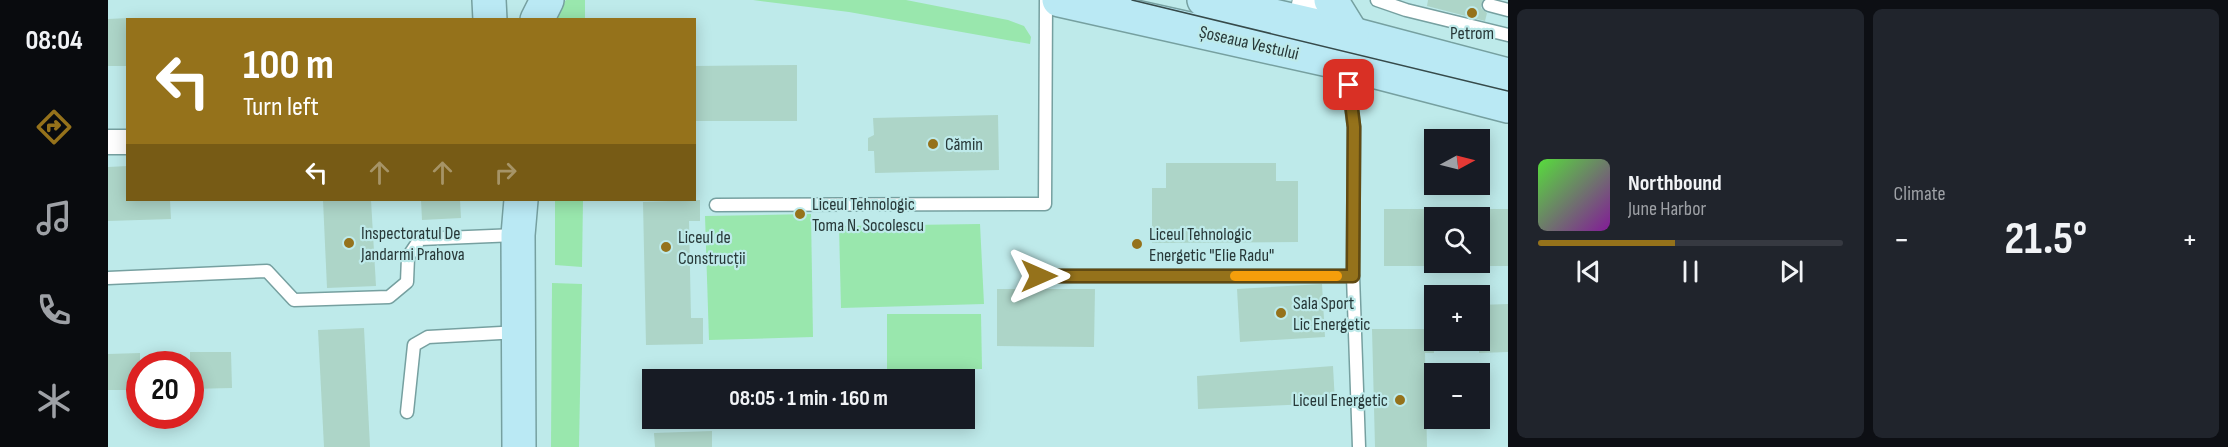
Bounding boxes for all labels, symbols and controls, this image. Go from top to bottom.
marker: Petrom [1465,6,1479,20]
street label: Șoseaua Vestului [1197,21,1301,65]
place label: Petrom [1450,23,1494,44]
text: 08:04 [25,25,83,57]
text: 100 m [243,40,334,91]
icon: left [144,42,222,120]
pin [1323,59,1374,110]
icon: arrive [1332,68,1365,101]
text: Turn left [243,91,319,123]
icon: directions [33,106,75,148]
north arrow [1424,129,1490,195]
map controls [1424,129,1490,429]
place label: Cămin [945,134,983,155]
marker: Cămin [926,137,940,151]
icon: left [300,156,333,189]
icon: ahead [363,156,396,189]
icon: ahead [426,156,459,189]
icon: right [489,156,522,189]
text: Northbound [1628,170,1722,197]
text: Climate [1894,182,1946,206]
place label: Liceul Tehnologic Toma N. Socolescu [812,194,924,236]
icon: music [33,197,75,239]
text: June Harbor [1628,197,1706,221]
marker: Liceul Tehnologic Toma N. Socolescu [793,207,807,221]
button: search [1424,207,1490,273]
text: 21.5° [2004,212,2087,267]
text: − [1894,220,1910,260]
text: + [2182,220,2198,260]
place label: Inspectoratul De Jandarmi Prahova [360,223,465,265]
place label: Liceul Tehnologic Energetic "Elie Radu" [1149,224,1274,266]
place label: Liceul de Construcții [678,227,746,269]
marker: Inspectoratul De Jandarmi Prahova [342,236,356,250]
marker: Liceul Tehnologic Energetic "Elie Radu" [1130,237,1144,251]
marker: Liceul de Construcții [659,240,673,254]
position arrow [1007,244,1071,308]
icon: previous [1572,255,1605,288]
icon: pause [1674,255,1707,288]
icon: next [1775,255,1808,288]
button: + [1424,285,1490,351]
icon: phone [33,289,75,331]
place label: Sala Sport Lic Energetic [1293,293,1370,335]
marker: Sala Sport Lic Energetic [1274,306,1288,320]
speed limit sign: 20 [126,351,204,429]
button: − [1424,363,1490,429]
icon: climate [33,380,75,422]
text: 08:05 · 1 min · 160 m [729,385,888,412]
place label: Liceul Energetic [1293,390,1388,411]
marker: Liceul Energetic [1393,393,1407,407]

